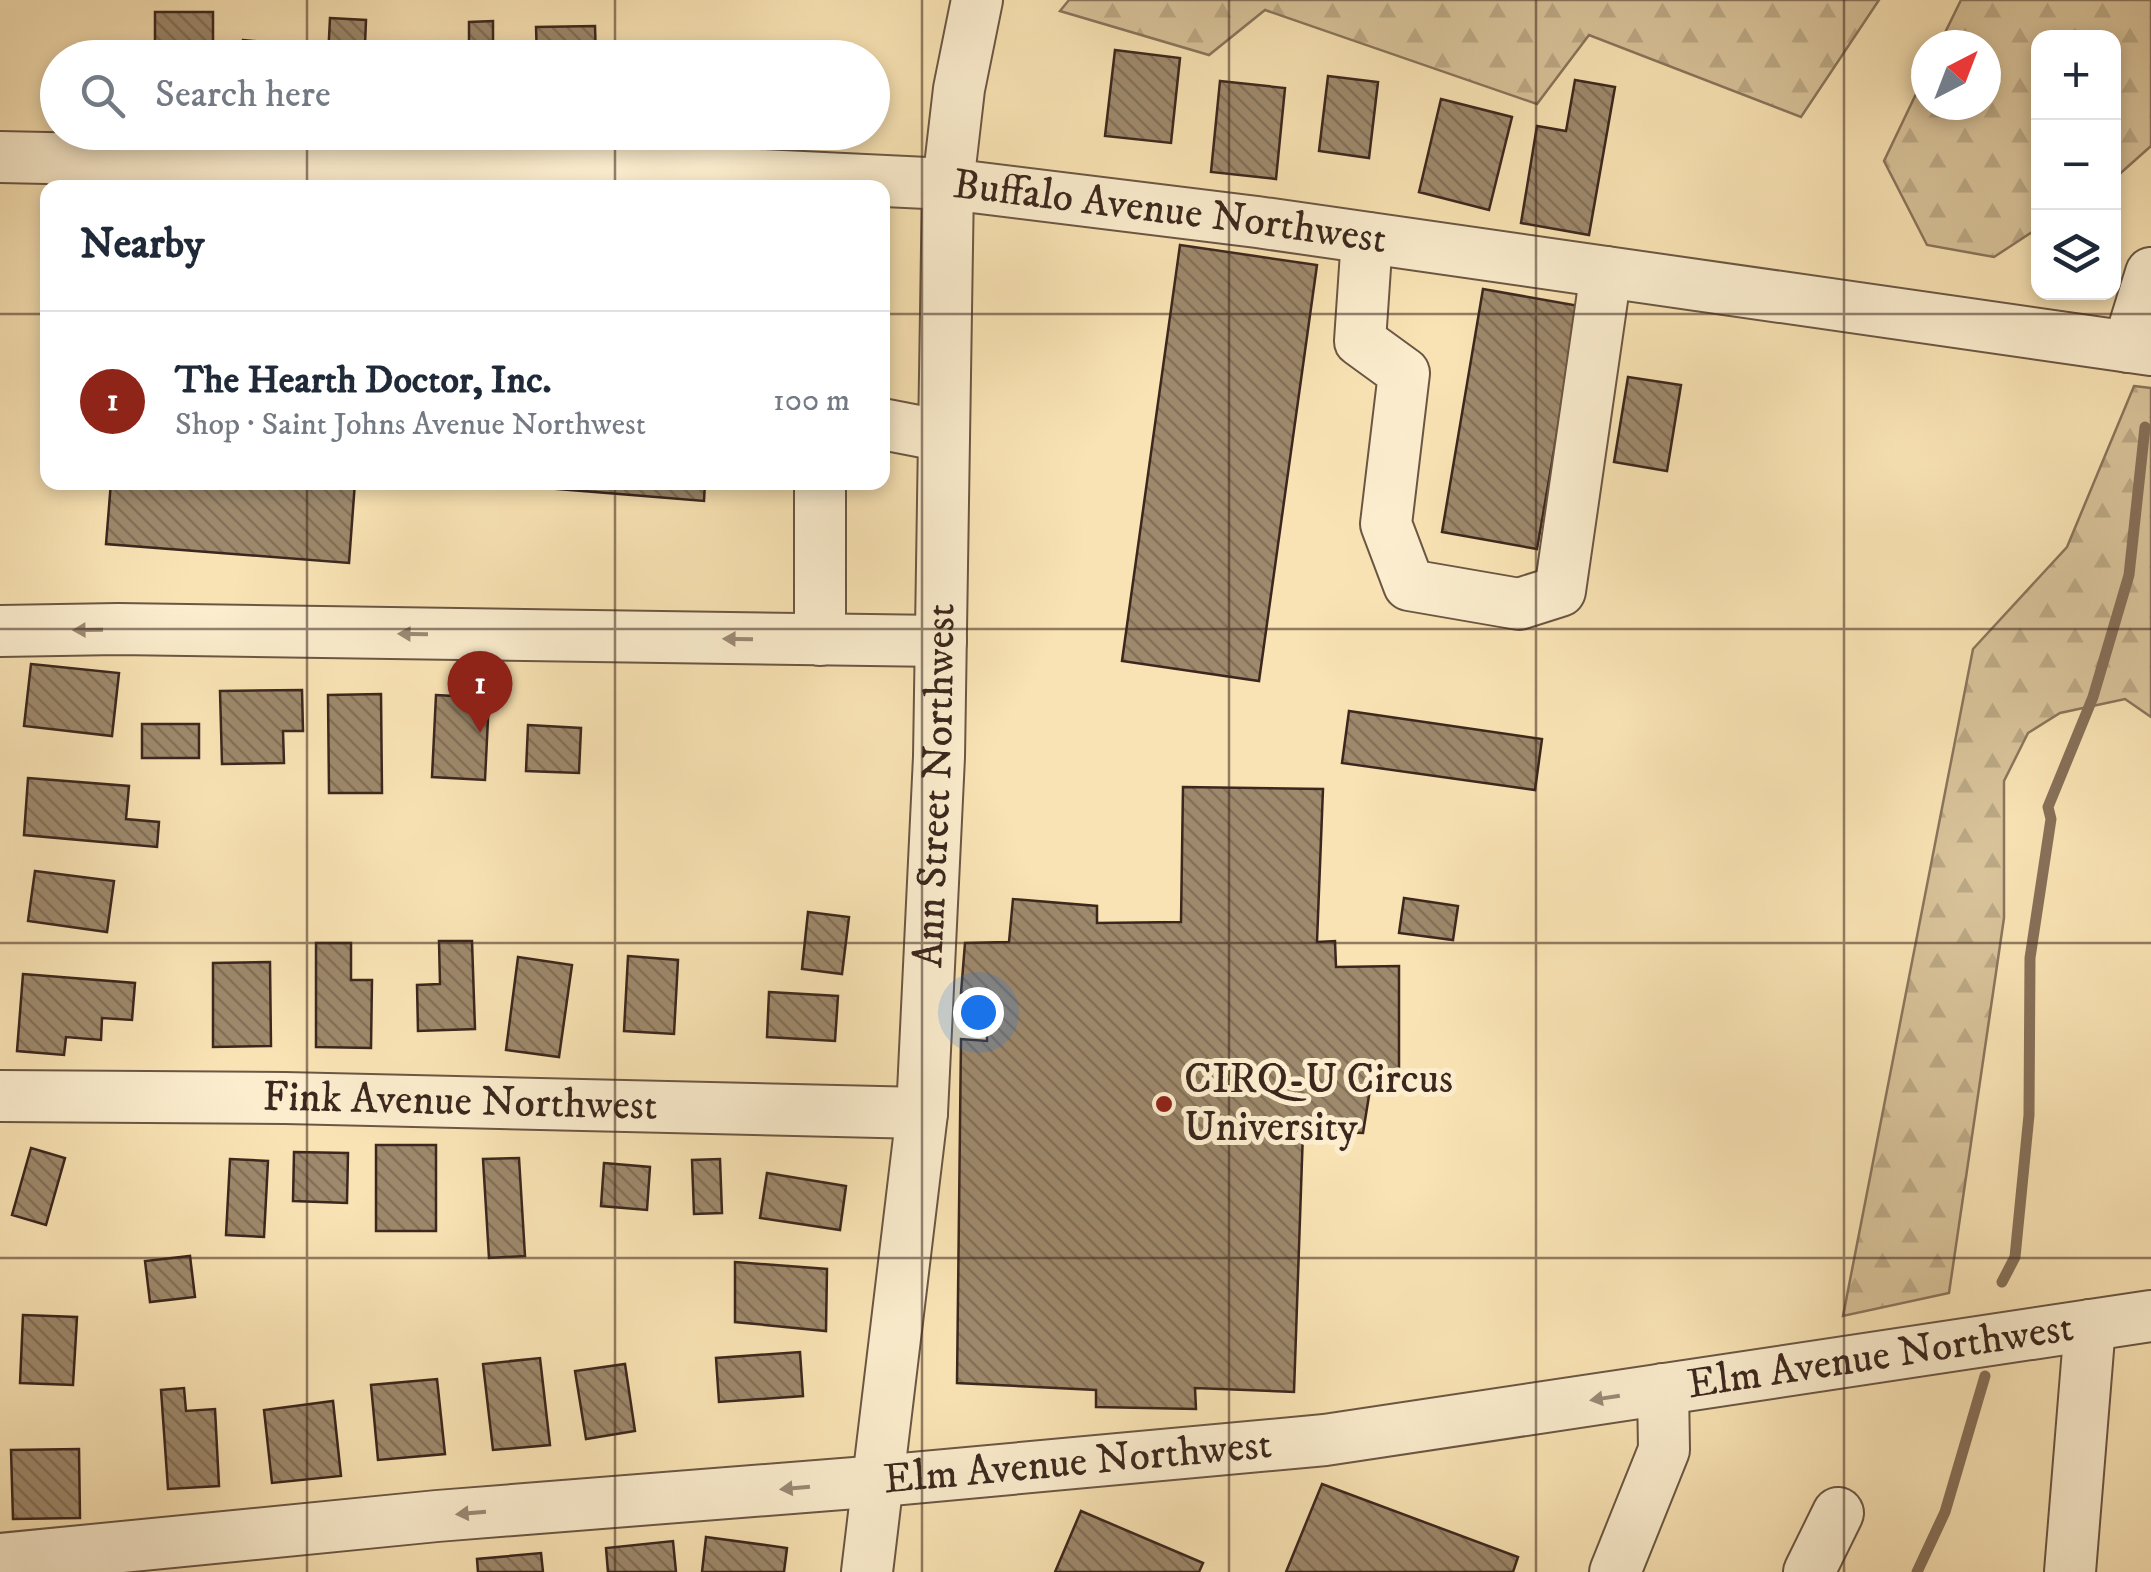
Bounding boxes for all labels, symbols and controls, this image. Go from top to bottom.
north arrow [1911,30,2001,120]
map controls [2031,30,2121,300]
button: + [2031,30,2121,120]
search box [40,40,890,150]
icon: search [75,68,130,123]
text: Search here [155,71,331,119]
button: − [2031,120,2121,210]
street label: Buffalo Avenue Northwest [950,159,1390,266]
button: layers [2031,210,2121,300]
text: Nearby [80,219,204,271]
text: The Hearth Doctor, Inc. [175,357,552,405]
text: 1 [107,381,118,421]
text: 100 m [773,381,850,421]
text: Shop · Saint Johns Avenue Northwest [175,405,646,445]
street label: Ann Street Northwest [903,603,967,969]
one-way arrow [72,622,104,638]
one-way arrow [397,625,429,641]
one-way arrow [722,630,754,646]
pin: 1 [448,650,512,733]
your location [953,987,1004,1038]
place label: CIRQ-U Circus University [1184,1054,1453,1154]
street label: Fink Avenue Northwest [262,1072,658,1133]
marker: CIRQ-U Circus University [1153,1093,1175,1115]
street label: Elm Avenue Northwest [1684,1302,2077,1411]
one-way arrow [1588,1391,1620,1406]
street label: Elm Avenue Northwest [881,1419,1274,1507]
one-way arrow [779,1480,810,1496]
one-way arrow [455,1506,486,1522]

